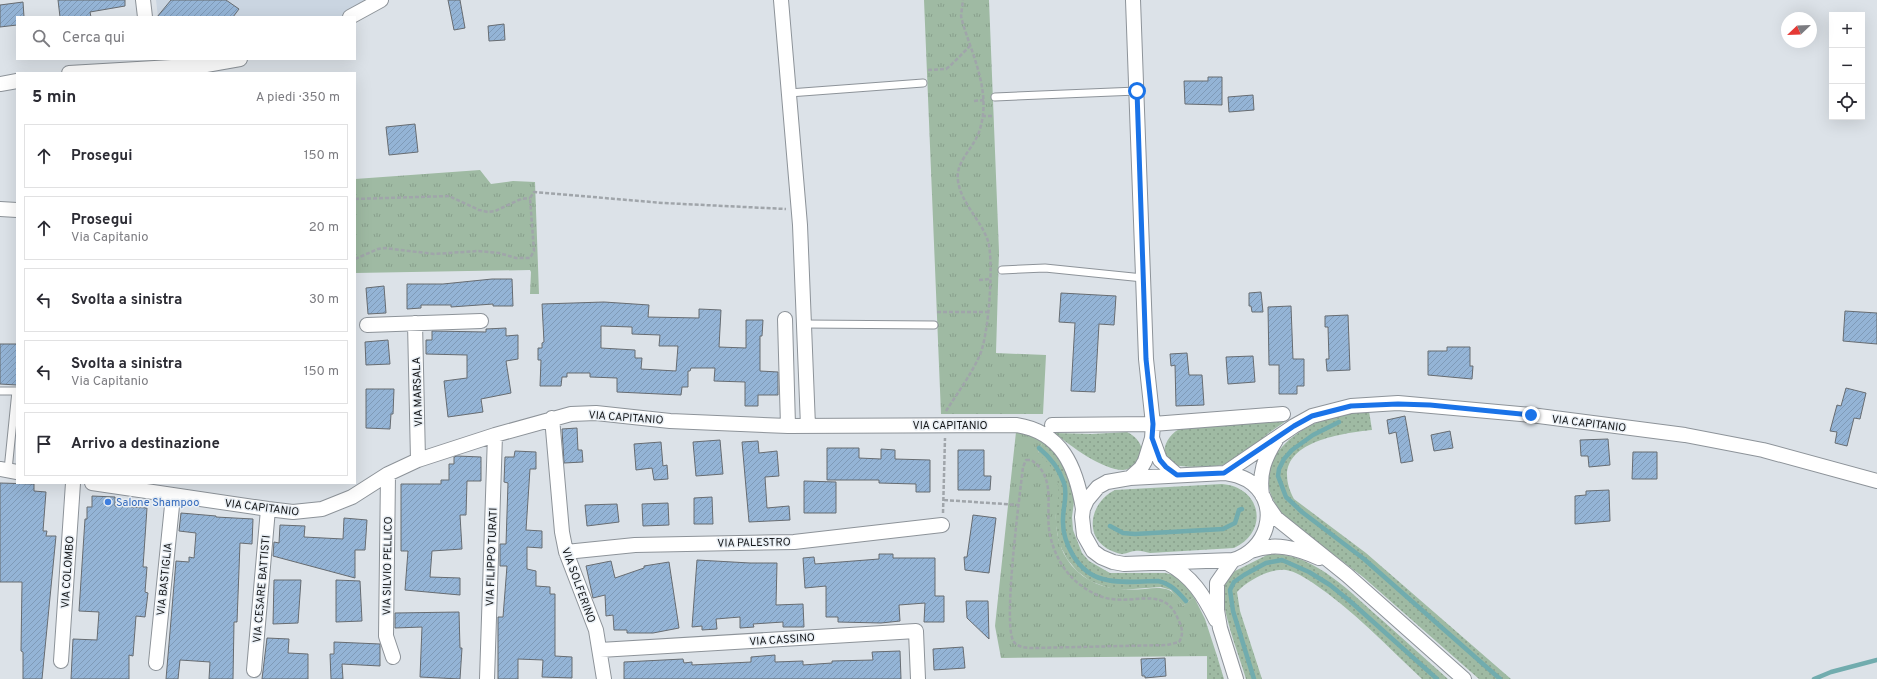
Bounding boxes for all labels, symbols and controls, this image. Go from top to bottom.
north arrow [1781,12,1817,48]
map controls [1829,12,1865,120]
button: + [1829,12,1865,48]
search box [16,16,356,60]
icon: search [30,27,52,49]
text: Cerca qui [62,29,125,48]
button: − [1829,48,1865,84]
route start [1128,82,1146,100]
button: locate [1829,84,1865,120]
text: 5 min [32,87,76,109]
text: A piedi · 350 m [256,90,340,106]
icon: ahead [33,145,55,167]
text: Prosegui [71,147,132,166]
text: 150 m [304,148,339,164]
text: Prosegui [71,211,132,230]
icon: ahead [33,217,55,239]
text: 20 m [309,220,339,236]
text: Via Capitanio [71,230,148,246]
icon: left [33,289,55,311]
text: Svolta a sinistra [71,291,182,310]
text: 30 m [309,292,339,308]
text: Svolta a sinistra [71,355,182,374]
street label: VIA MARSALA [410,357,426,427]
icon: left [33,361,55,383]
text: 150 m [304,364,339,380]
text: Via Capitanio [71,374,148,390]
route end [1522,406,1540,424]
street label: VIA CAPITANIO [588,408,664,428]
street label: VIA CAPITANIO [1551,412,1627,436]
street label: VIA CAPITANIO [912,419,988,433]
icon: arrive [33,433,55,455]
text: Arrivo a destinazione [71,435,220,454]
place label: Salone Shampoo [116,496,199,510]
street label: VIA CAPITANIO [224,496,300,520]
marker: Salone Shampoo [103,497,113,507]
street label: VIA FILIPPO TURATI [483,507,501,607]
street label: VIA SILVIO PELLICO [380,516,396,616]
street label: VIA COLOMBO [58,535,78,609]
street label: VIA CESARE BATTISTI [250,535,274,644]
street label: VIA PALESTRO [717,535,791,551]
street label: VIA BASTIGLIA [154,542,176,617]
street label: VIA SOLFERINO [558,546,598,625]
street label: VIA CASSINO [749,631,815,649]

